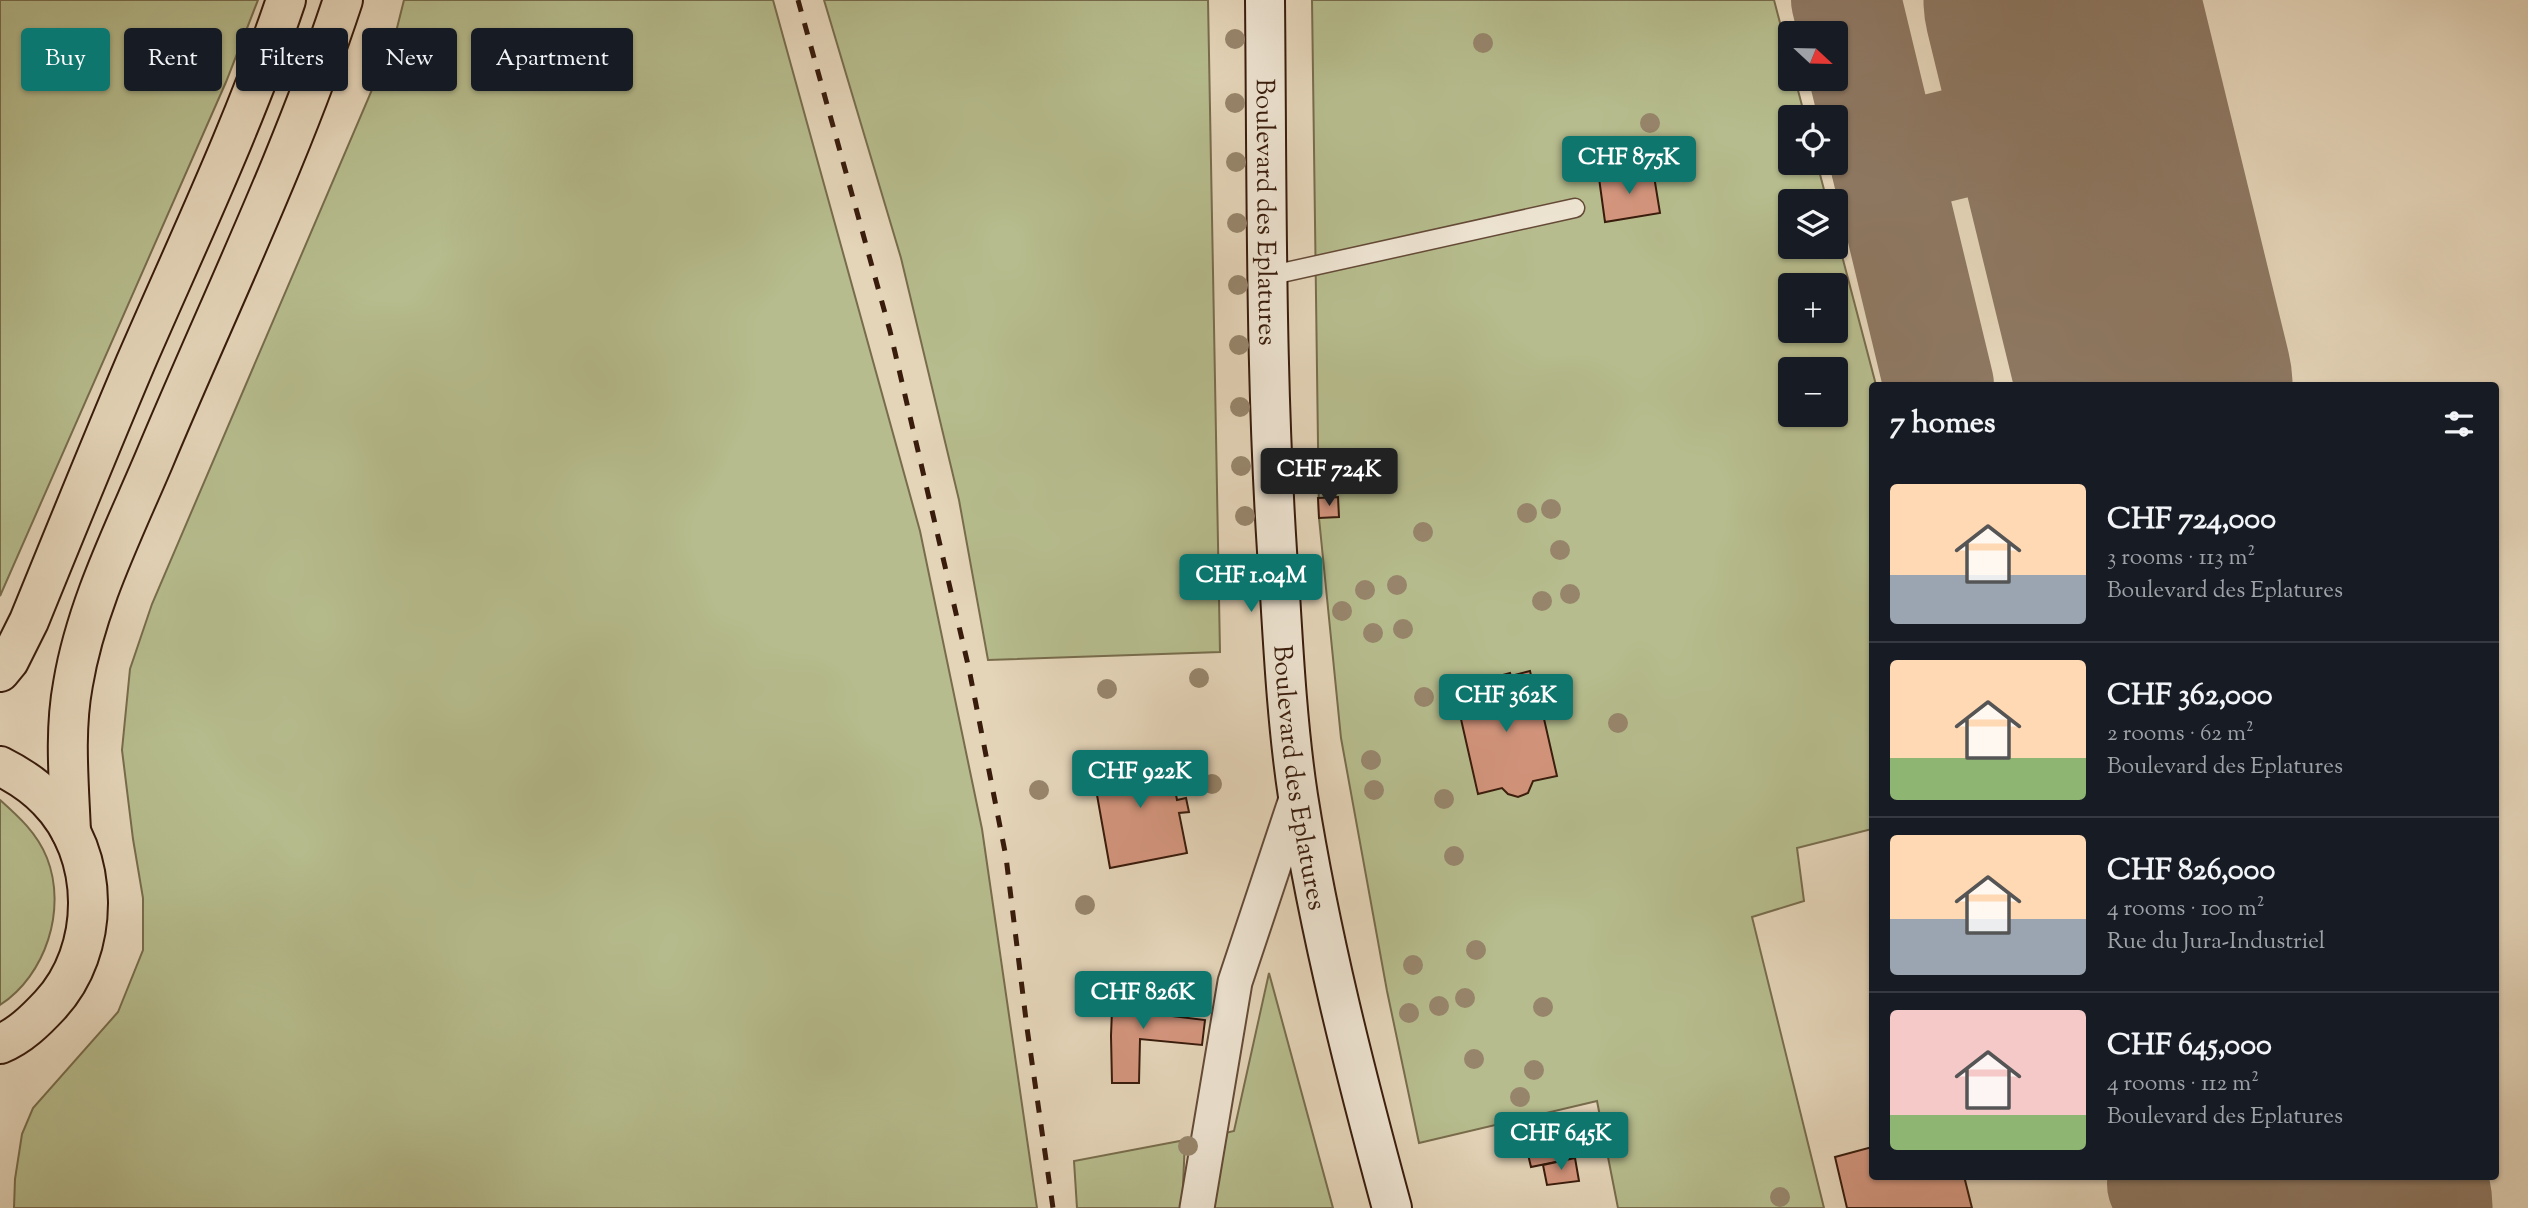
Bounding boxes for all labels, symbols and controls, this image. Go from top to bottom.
north arrow [1778,21,1848,91]
map controls [1778,21,1848,427]
chip: Buy [21,28,110,91]
chip: Rent [124,28,222,91]
chip: Filters [236,28,348,91]
chip: New [362,28,457,91]
chip: Apartment [471,28,633,91]
street label: Boulevard des Eplatures [1245,78,1285,346]
button: locate [1778,105,1848,175]
pin: CHF 875K [1557,136,1701,196]
text: CHF 875K [1578,142,1680,175]
button: layers [1778,189,1848,259]
button: + [1778,273,1848,343]
button: − [1778,357,1848,427]
text: 7 homes [1890,403,1995,446]
icon: filters [2440,405,2478,443]
pin: CHF 724K [1257,448,1401,508]
text: CHF 724K [1277,454,1381,487]
text: CHF 724,000 [2107,499,2276,542]
icon: home [1946,512,2030,596]
text: 3 rooms · 113 m² [2107,542,2255,575]
pin: CHF 1.04M [1171,554,1331,614]
text: CHF 1.04M [1195,560,1307,593]
text: Boulevard des Eplatures [2107,575,2343,608]
street label: Boulevard des Eplatures [1262,644,1334,914]
pin: CHF 362K [1434,674,1578,734]
text: CHF 362,000 [2107,675,2273,718]
text: CHF 362K [1455,680,1557,713]
icon: home [1946,688,2030,772]
text: 2 rooms · 62 m² [2107,718,2254,751]
pin: CHF 922K [1068,750,1212,810]
text: Boulevard des Eplatures [2107,751,2343,784]
text: CHF 922K [1088,756,1192,789]
text: CHF 826,000 [2107,850,2275,893]
icon: home [1946,863,2030,947]
text: 4 rooms · 100 m² [2107,893,2265,926]
text: Rue du Jura-Industriel [2107,926,2325,959]
pin: CHF 826K [1071,972,1215,1031]
text: CHF 826K [1091,977,1195,1010]
text: CHF 645,000 [2107,1025,2272,1068]
icon: home [1946,1038,2030,1122]
text: 4 rooms · 112 m² [2107,1068,2259,1101]
text: Boulevard des Eplatures [2107,1101,2343,1134]
pin: CHF 645K [1489,1112,1633,1172]
text: CHF 645K [1510,1118,1612,1151]

